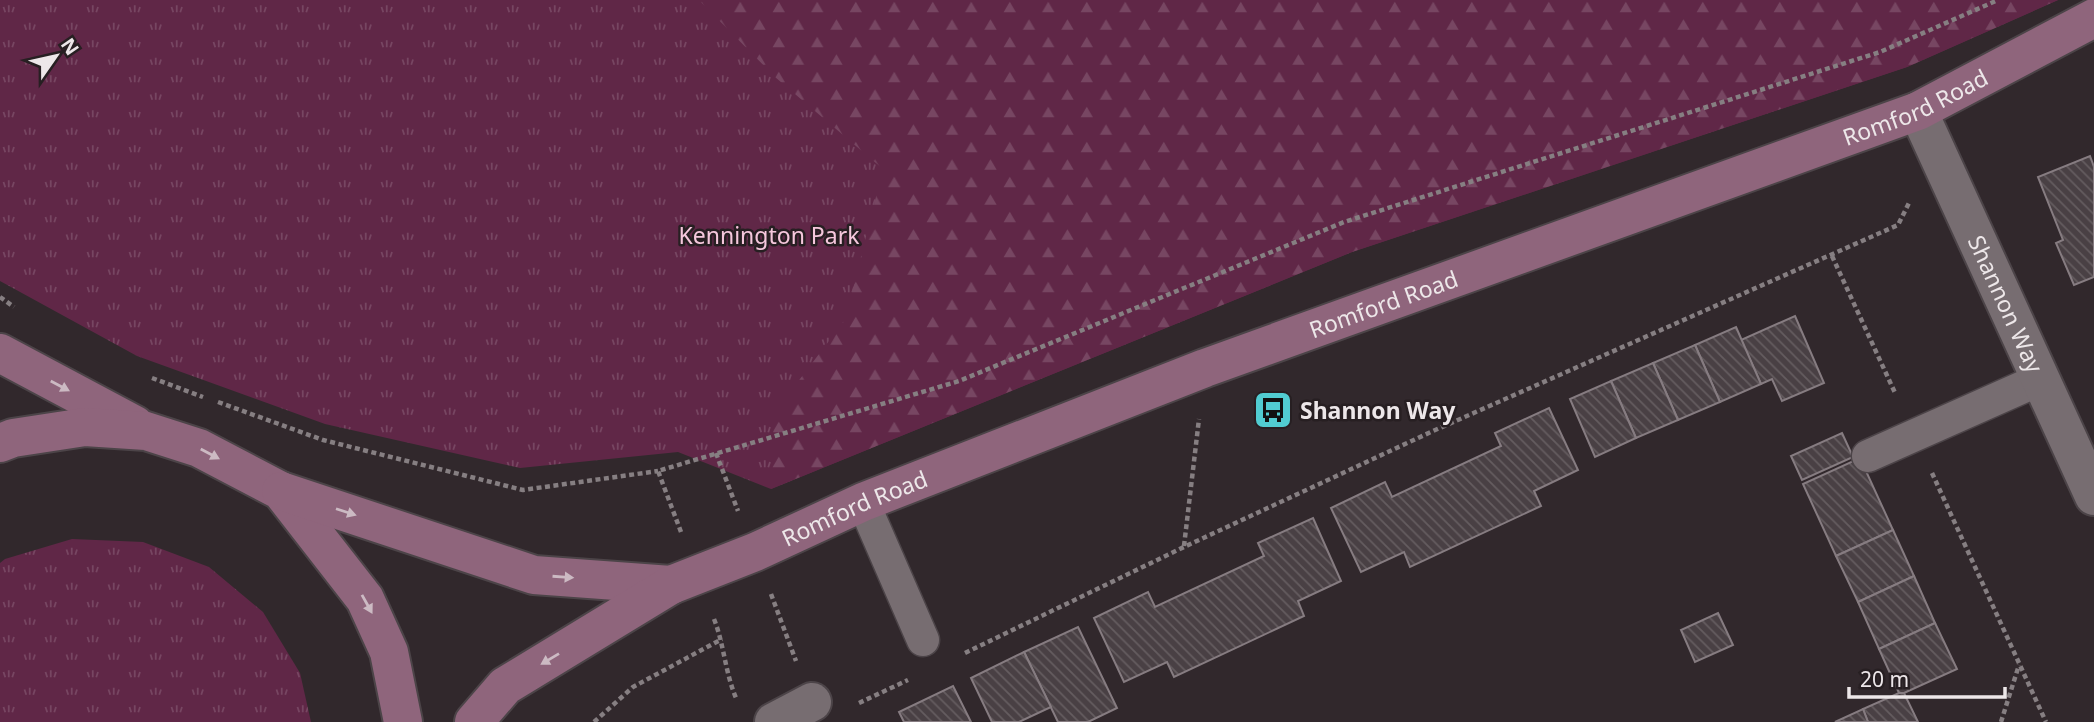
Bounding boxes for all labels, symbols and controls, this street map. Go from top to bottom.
north arrow [21,21,91,91]
text: N [55,33,85,60]
street label: Romford Road [1838,61,1993,153]
park label: Kennington Park [679,219,860,251]
street label: Shannon Way [1961,230,2052,378]
street label: Romford Road [1305,262,1462,345]
one-way arrow [50,380,70,391]
bus stop icon: Shannon Way [1252,389,1294,431]
place label: Shannon Way [1300,394,1456,426]
one-way arrow [201,447,221,459]
street label: Romford Road [776,462,932,554]
one-way arrow [336,507,357,518]
one-way arrow [552,572,574,583]
one-way arrow [361,594,372,614]
one-way arrow [540,652,559,665]
scale bar [1849,656,2005,700]
text: 20 m [1860,665,1909,693]

